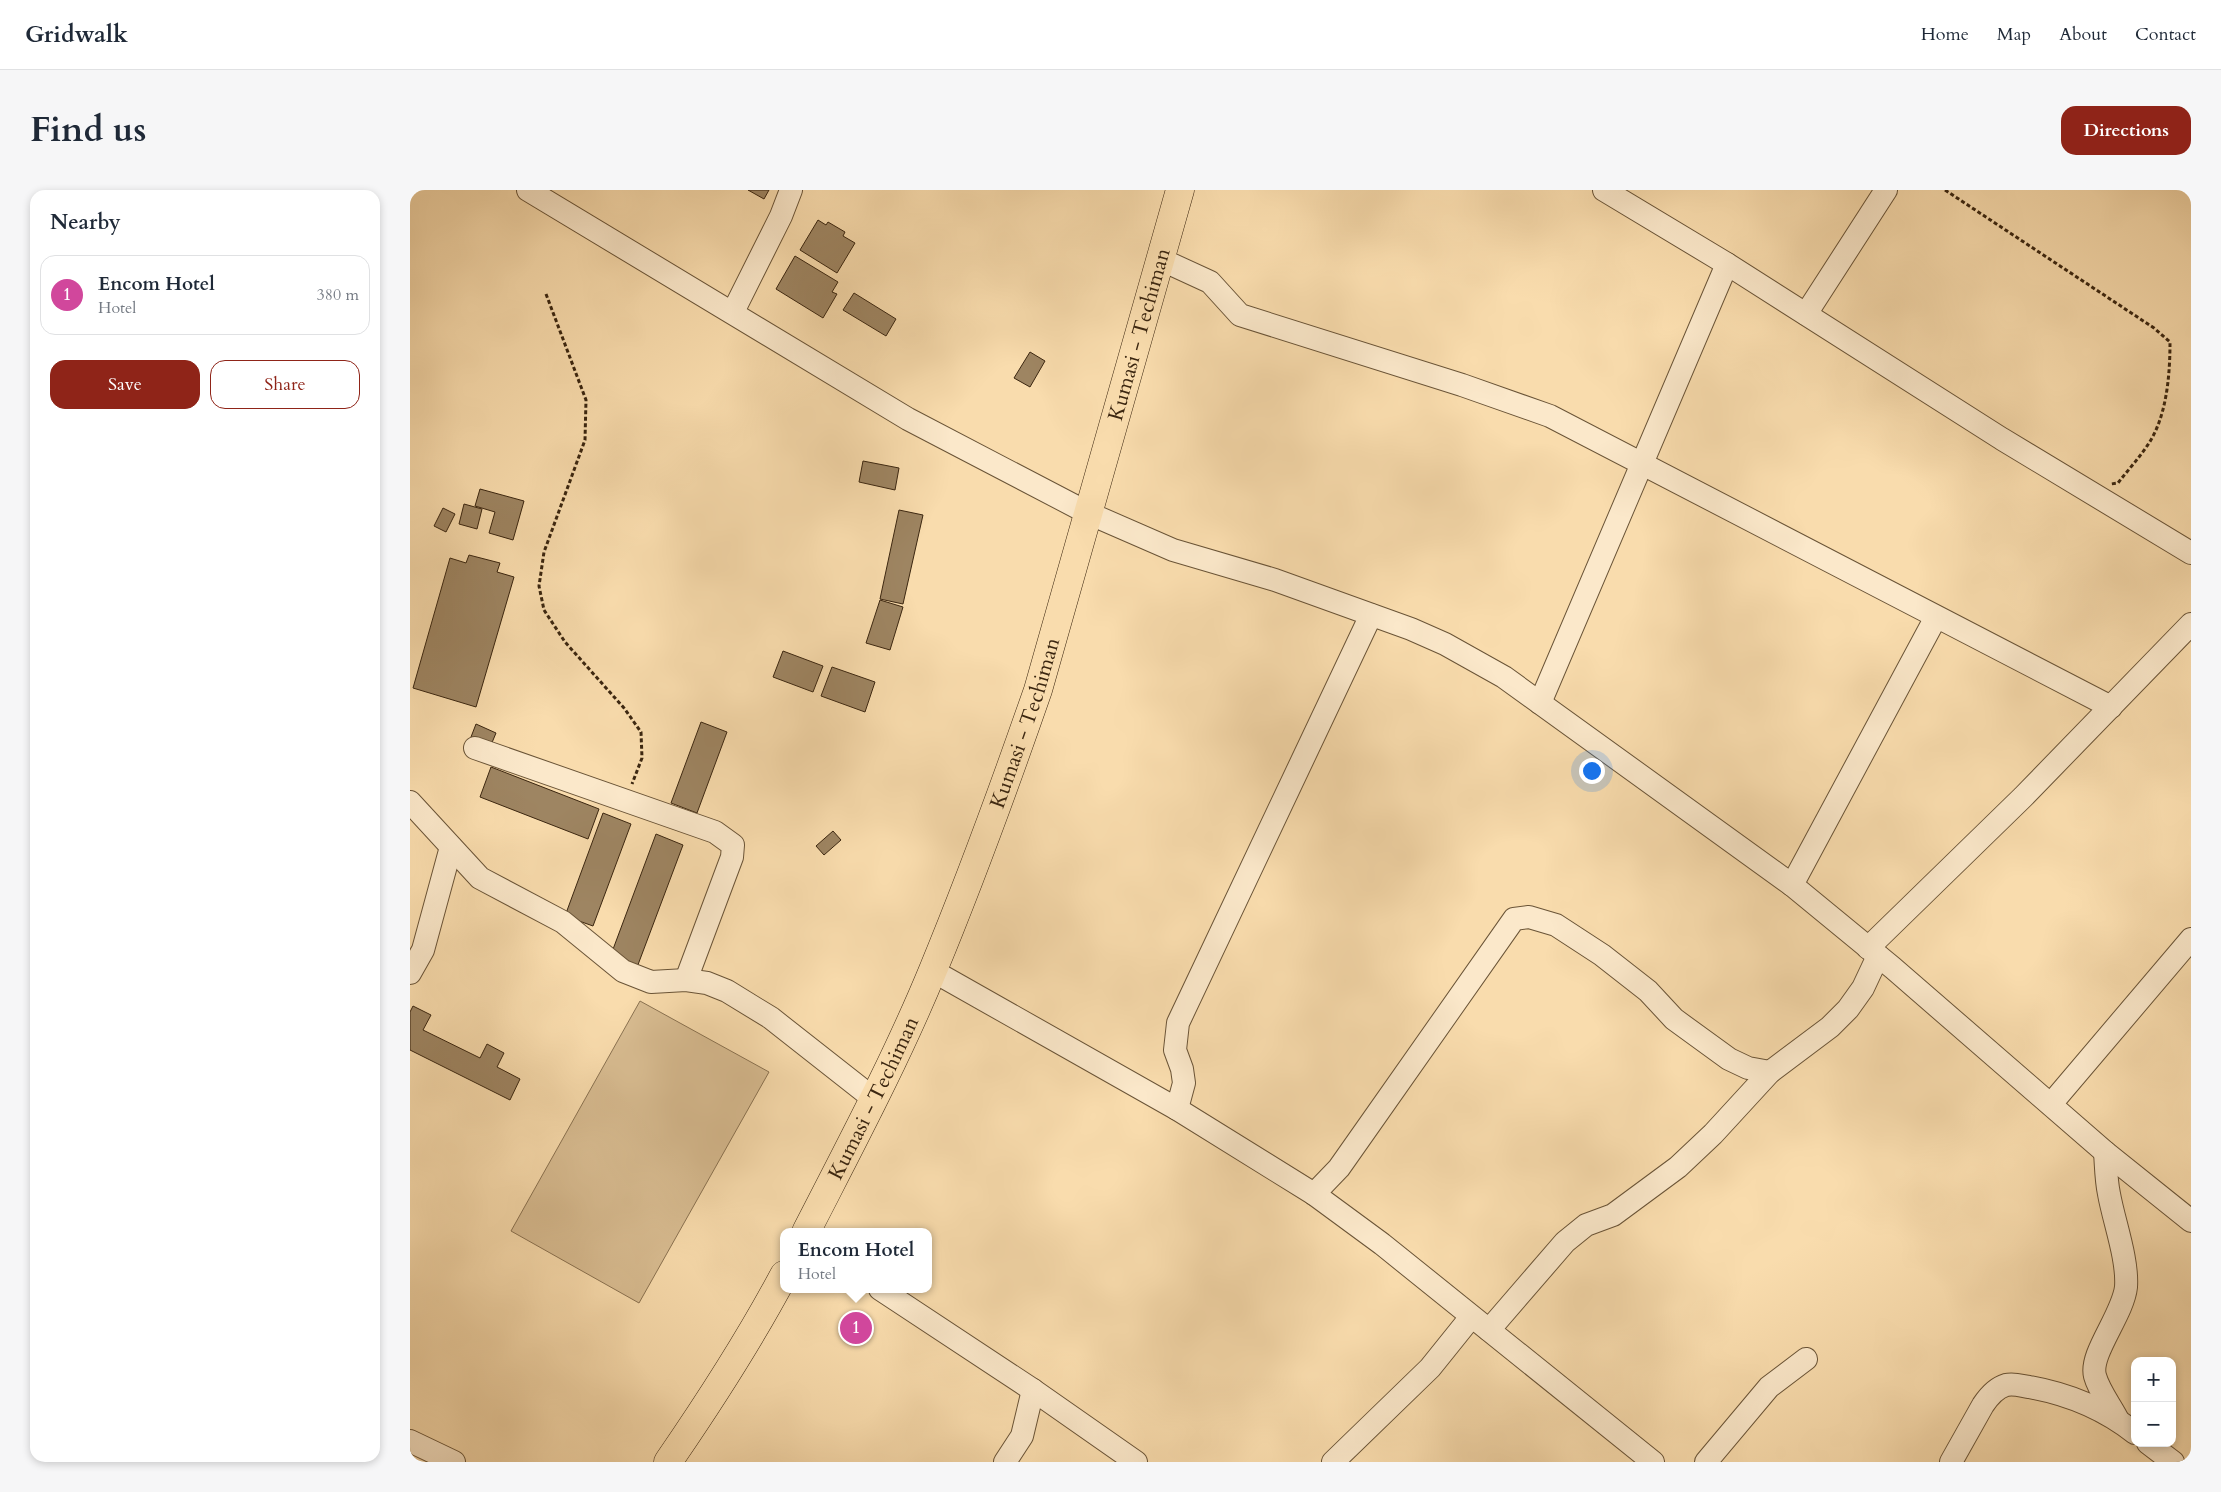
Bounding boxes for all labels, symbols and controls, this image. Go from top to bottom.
text: Gridwalk [25,18,128,51]
text: Home [1921,22,1969,47]
text: Map [1997,22,2031,47]
text: About [2059,22,2107,47]
text: Contact [2135,22,2196,47]
text: Find us [30,106,146,154]
button: Directions [2061,106,2191,155]
text: Nearby [50,208,121,237]
street label: Kumasi - Techiman [1101,245,1178,424]
text: Encom Hotel [98,271,215,297]
text: 1 [63,284,71,306]
text: 380 m [317,284,359,306]
text: Hotel [98,297,136,319]
button: Save [50,360,200,409]
button: Share [210,360,360,409]
street label: Kumasi - Techiman [983,634,1067,813]
your location [1579,758,1605,784]
street label: Kumasi - Techiman [821,1012,926,1185]
popup [780,1228,932,1293]
text: Encom Hotel [798,1237,914,1263]
text: Hotel [798,1263,836,1285]
pin: 1 [840,1309,872,1347]
map controls [2131,1357,2176,1447]
button: + [2131,1357,2176,1402]
button: − [2131,1402,2176,1447]

